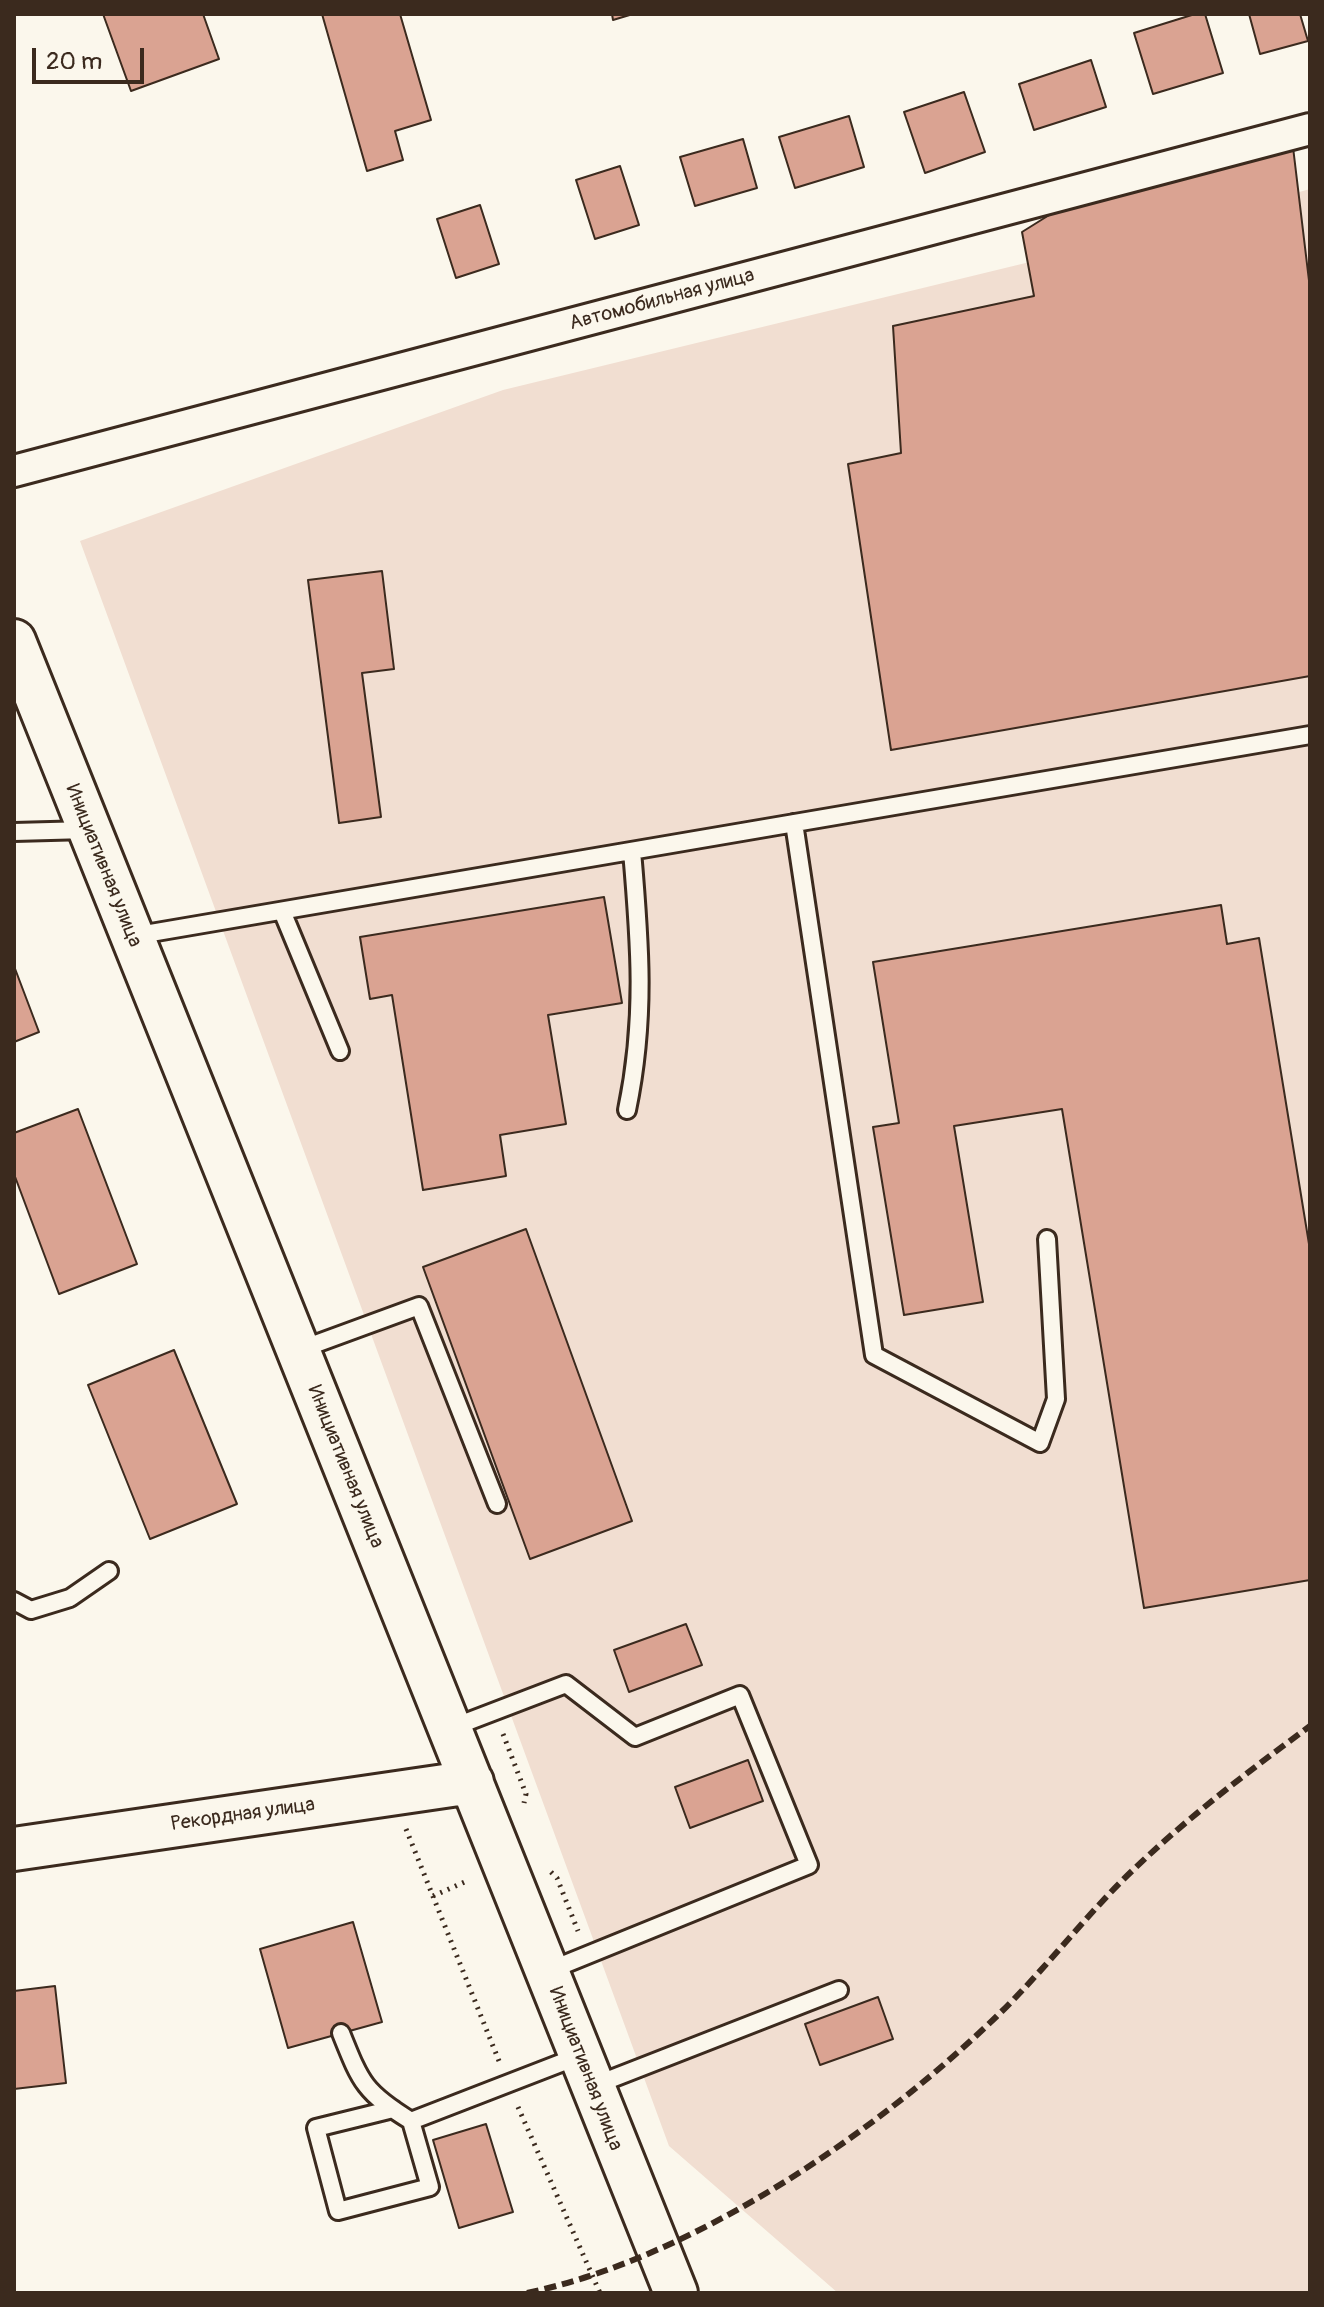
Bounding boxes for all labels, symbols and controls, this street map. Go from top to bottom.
scale bar [36,32,148,82]
text: 20 m [46,47,102,76]
street label: Автомобильная улица [567,264,757,336]
street label: Инициативная улица [59,781,147,951]
street label: Инициативная улица [301,1382,389,1552]
street label: Рекордная улица [169,1793,317,1837]
street label: Инициативная улица [543,1984,627,2154]

